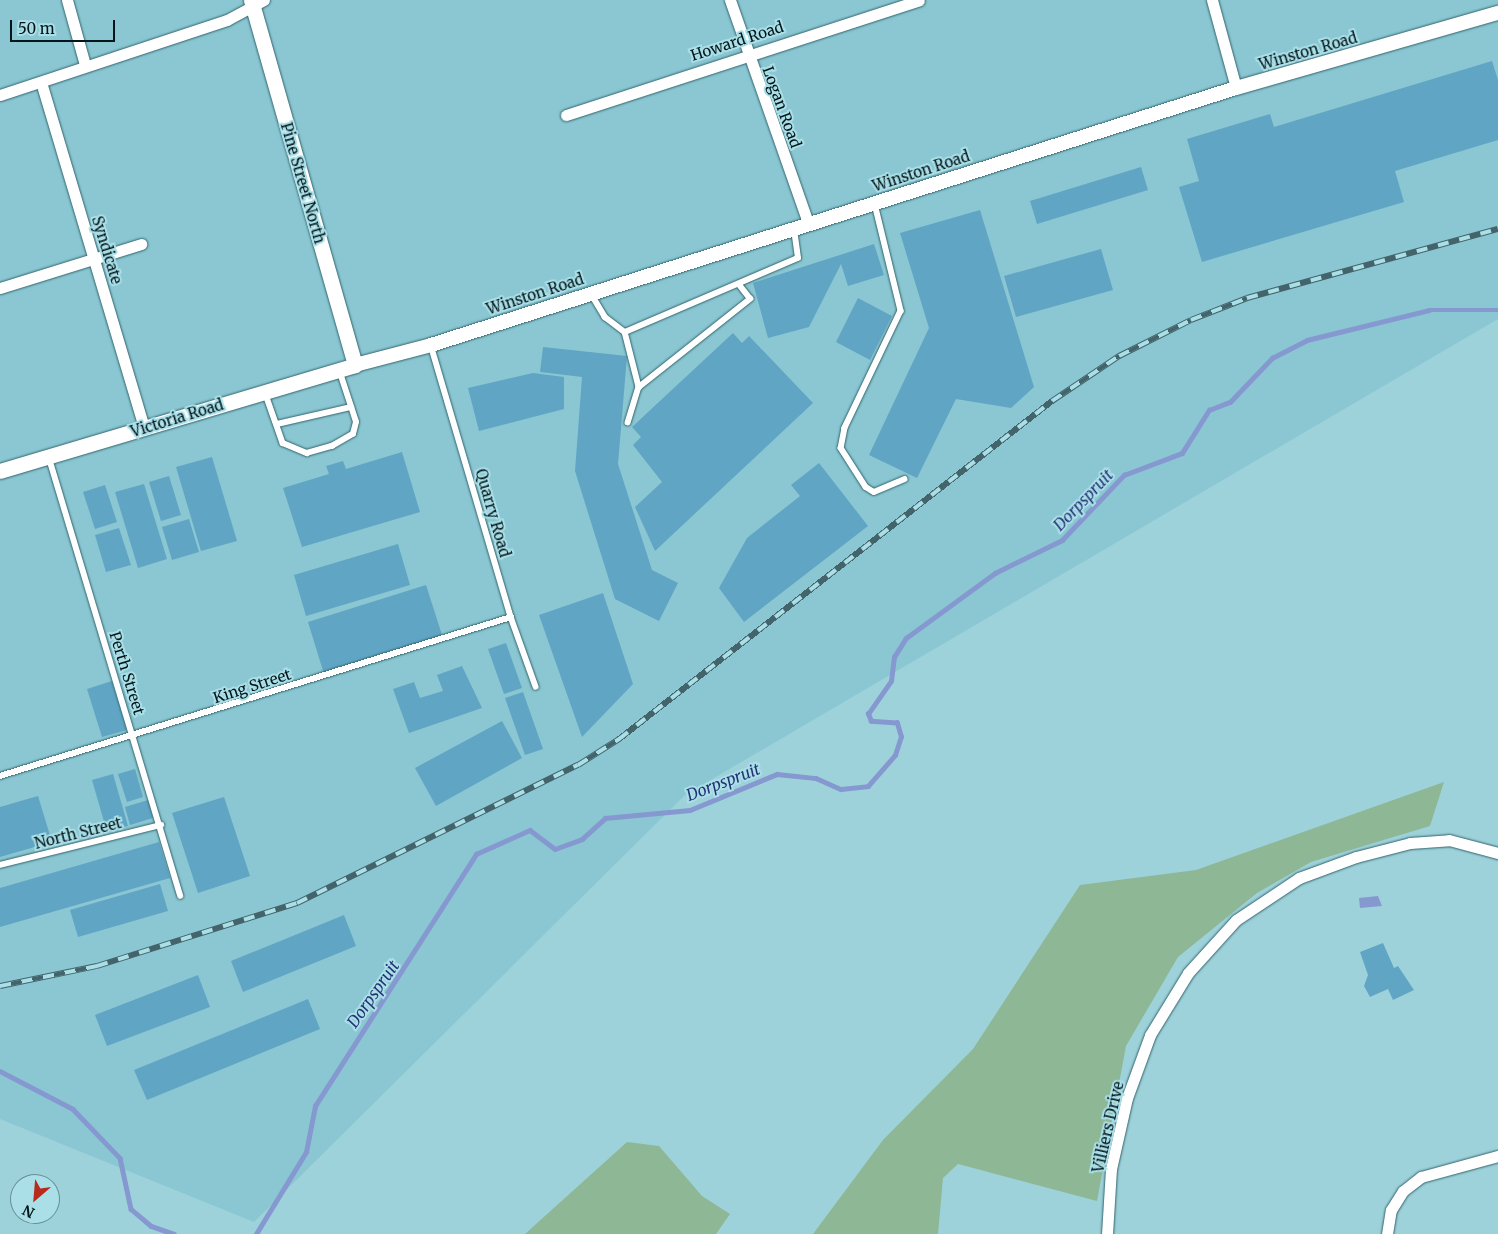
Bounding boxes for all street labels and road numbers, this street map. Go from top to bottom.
street label: Howard Road [688,18,786,64]
street label: Winston Road [1257,28,1359,74]
street label: Logan Road [759,64,805,150]
street label: Pine Street North [277,121,329,245]
street label: Winston Road [870,147,972,195]
street label: Syndicate [88,214,126,286]
street label: Winston Road [484,270,586,318]
street label: Victoria Road [128,395,226,441]
street label: Quarry Road [472,467,514,559]
street label: Perth Street [106,629,148,717]
street label: King Street [211,665,293,707]
street label: North Street [33,813,123,853]
street label: Villiers Drive [1089,1080,1127,1174]

